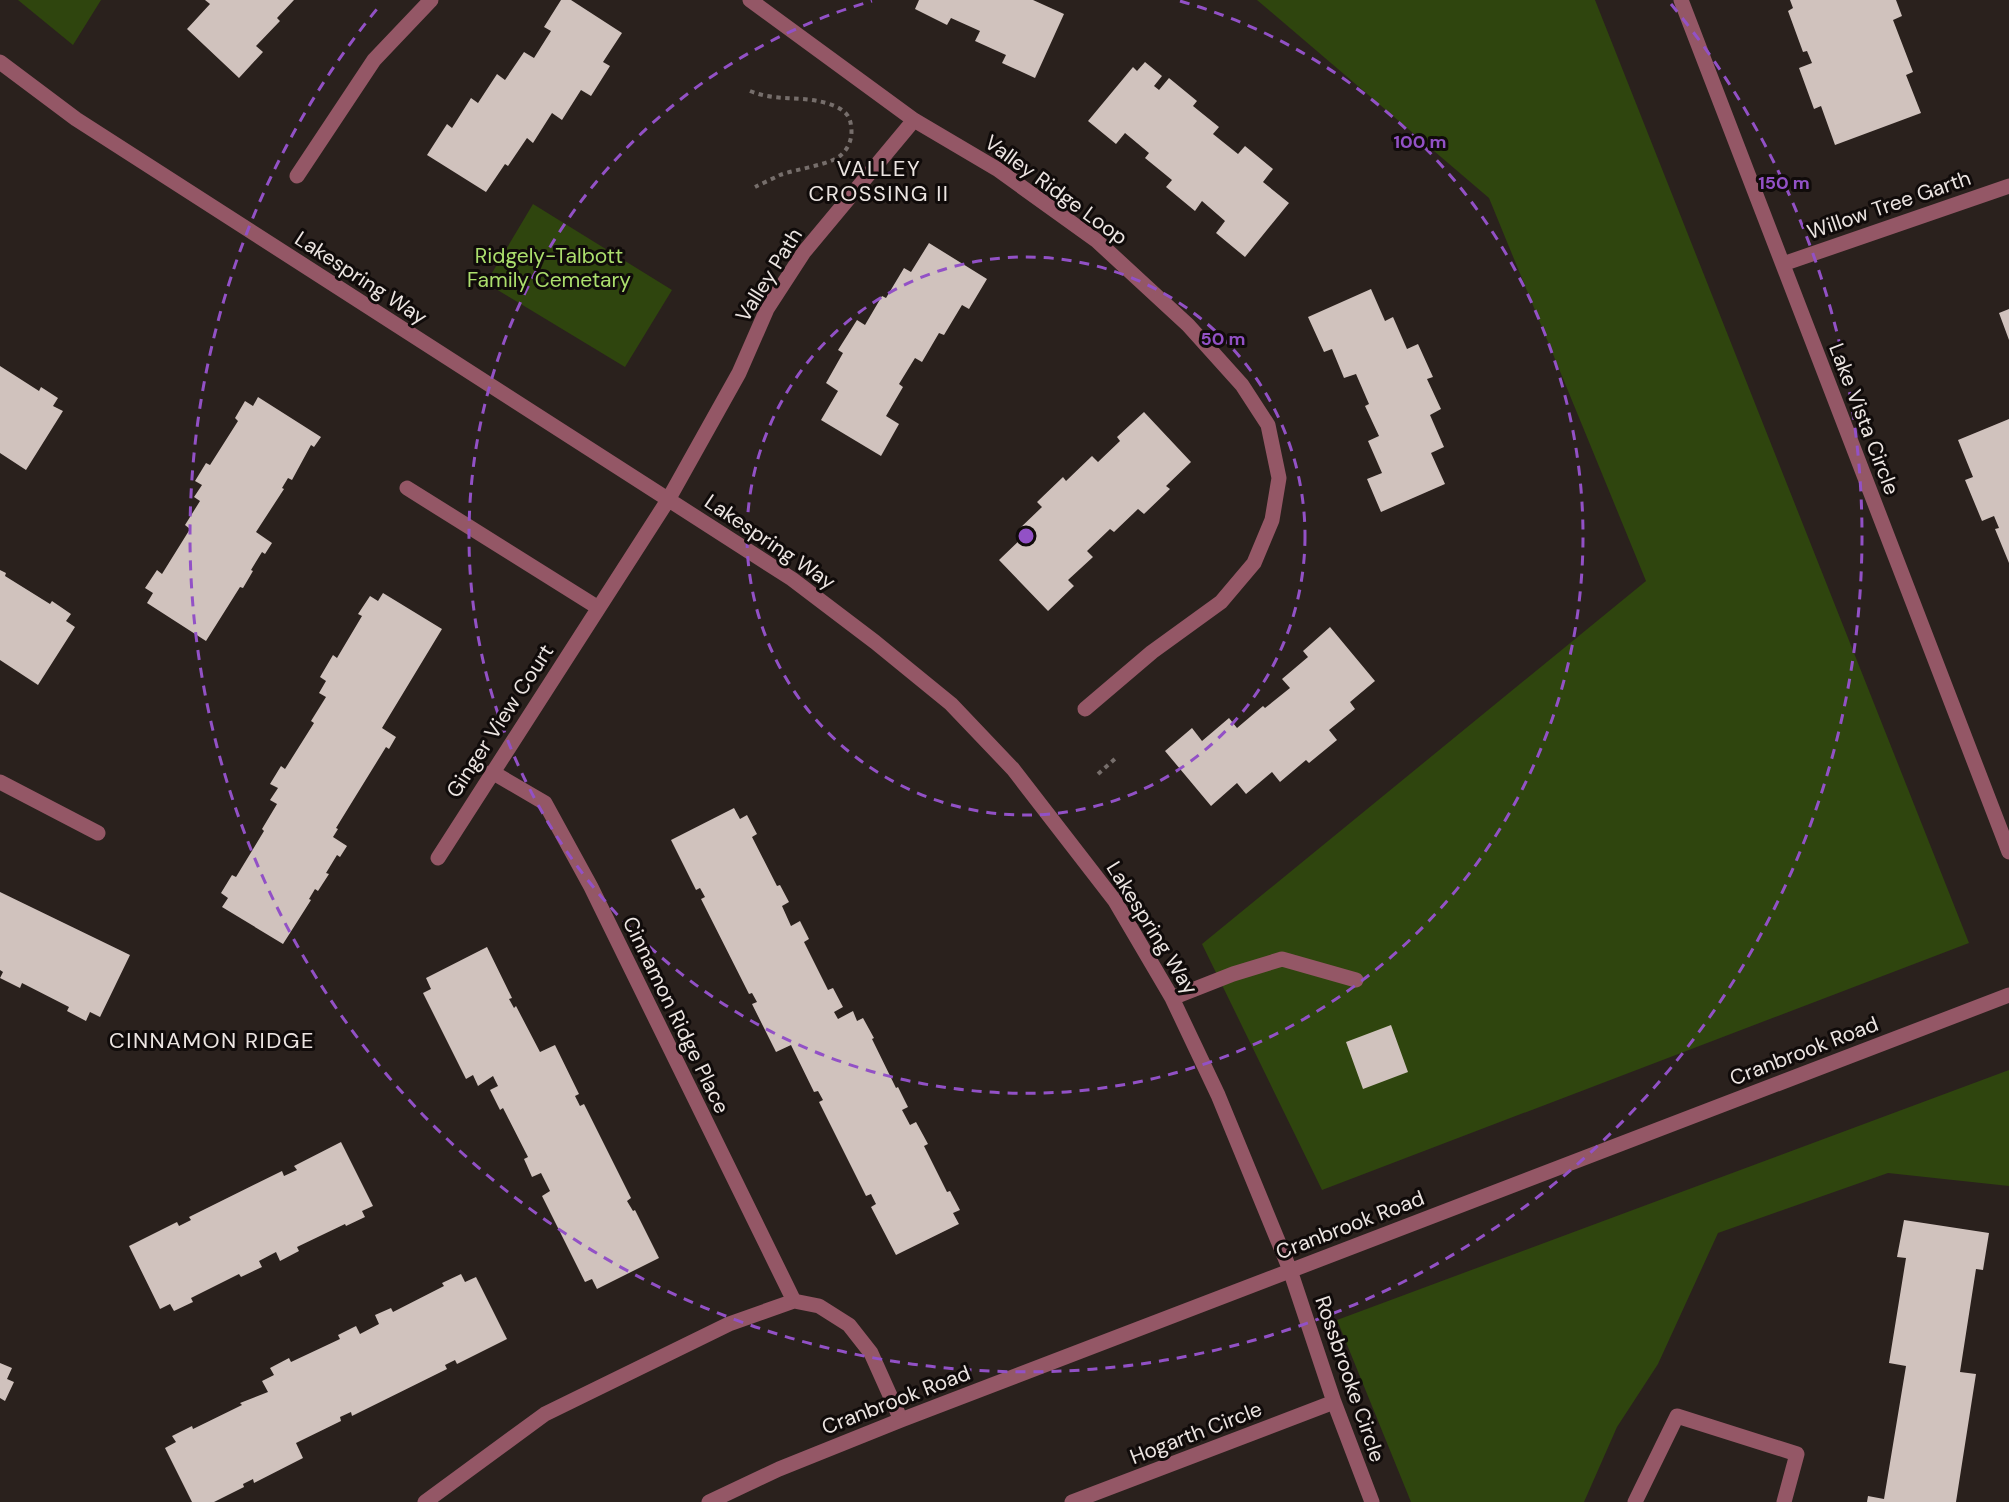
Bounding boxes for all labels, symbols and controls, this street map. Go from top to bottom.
street label: Valley Ridge Loop [979,129,1133,251]
text: 100 m [1393,130,1447,154]
district label: VALLEY CROSSING II [808,154,950,208]
street label: Willow Tree Garth [1803,164,1975,246]
text: 150 m [1758,171,1810,195]
street label: Valley Path [729,223,809,327]
street label: Lakespring Way [290,225,433,331]
park label: Ridgely-Talbott Family Cemetary [467,242,631,294]
text: 50 m [1200,327,1246,351]
street label: Lake Vista Circle [1822,339,1906,499]
street label: Lakespring Way [699,488,841,596]
centre of rings [1016,526,1036,546]
street label: Ginger View Court [440,639,560,803]
street label: Lakespring Way [1100,856,1204,1000]
street label: Cinnamon Ridge Place [616,912,736,1118]
street label: Cranbrook Road [1726,1010,1882,1092]
district label: CINNAMON RIDGE [109,1026,315,1055]
street label: Cranbrook Road [1272,1184,1428,1266]
street label: Rossbrooke Circle [1308,1292,1392,1466]
street label: Cranbrook Road [818,1359,974,1441]
street label: Hogarth Circle [1126,1395,1266,1471]

